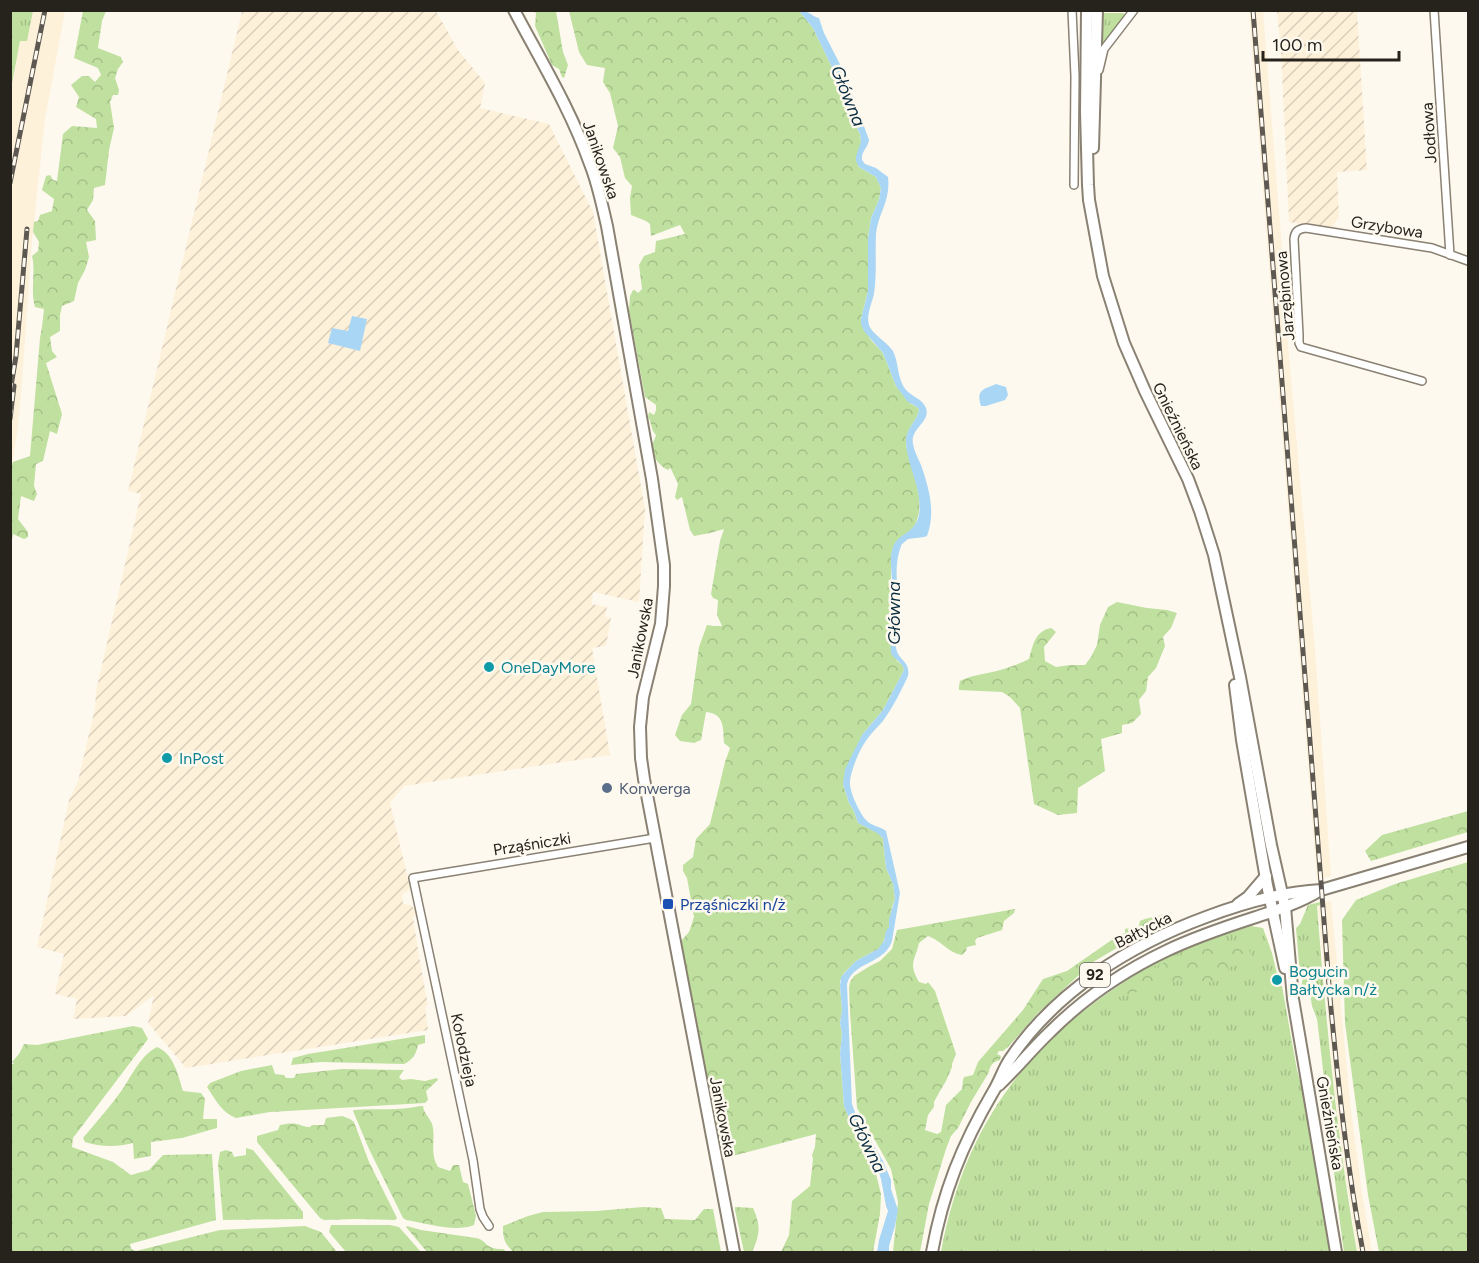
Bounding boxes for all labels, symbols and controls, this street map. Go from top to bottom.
scale bar [1263,24,1400,62]
text: 100 m [1272,34,1322,56]
water label: Główna [826,62,870,130]
street label: Jodłowa [1417,102,1441,164]
street label: Janikowska [579,118,623,202]
street label: Grzybowa [1350,212,1424,242]
street label: Jarzębinowa [1272,250,1298,342]
street label: Gnieźnieńska [1149,379,1207,473]
water label: Główna [883,581,905,645]
street label: Janikowska [623,596,657,680]
place label: OneDayMore [501,658,596,677]
marker: OneDayMore [482,660,496,674]
place label: InPost [179,749,224,768]
marker: InPost [160,751,174,765]
place label: Konwerga [619,779,691,798]
marker: Konwerga [600,781,614,795]
street label: Prząśniczki [492,828,572,860]
place label: Prząśniczki n/ż [680,895,786,914]
marker: Prząśniczki n/ż [661,897,675,911]
street label: Bałtycka [1111,908,1175,952]
place label: Bogucin Bałtycka n/ż [1289,962,1377,999]
road number: 92 [1080,963,1110,987]
marker: Bogucin Bałtycka n/ż [1270,973,1284,987]
street label: Kołodzieja [447,1011,481,1089]
street label: Janikowska [706,1075,740,1159]
street label: Gnieźnieńska [1312,1075,1348,1171]
water label: Główna [843,1110,891,1177]

